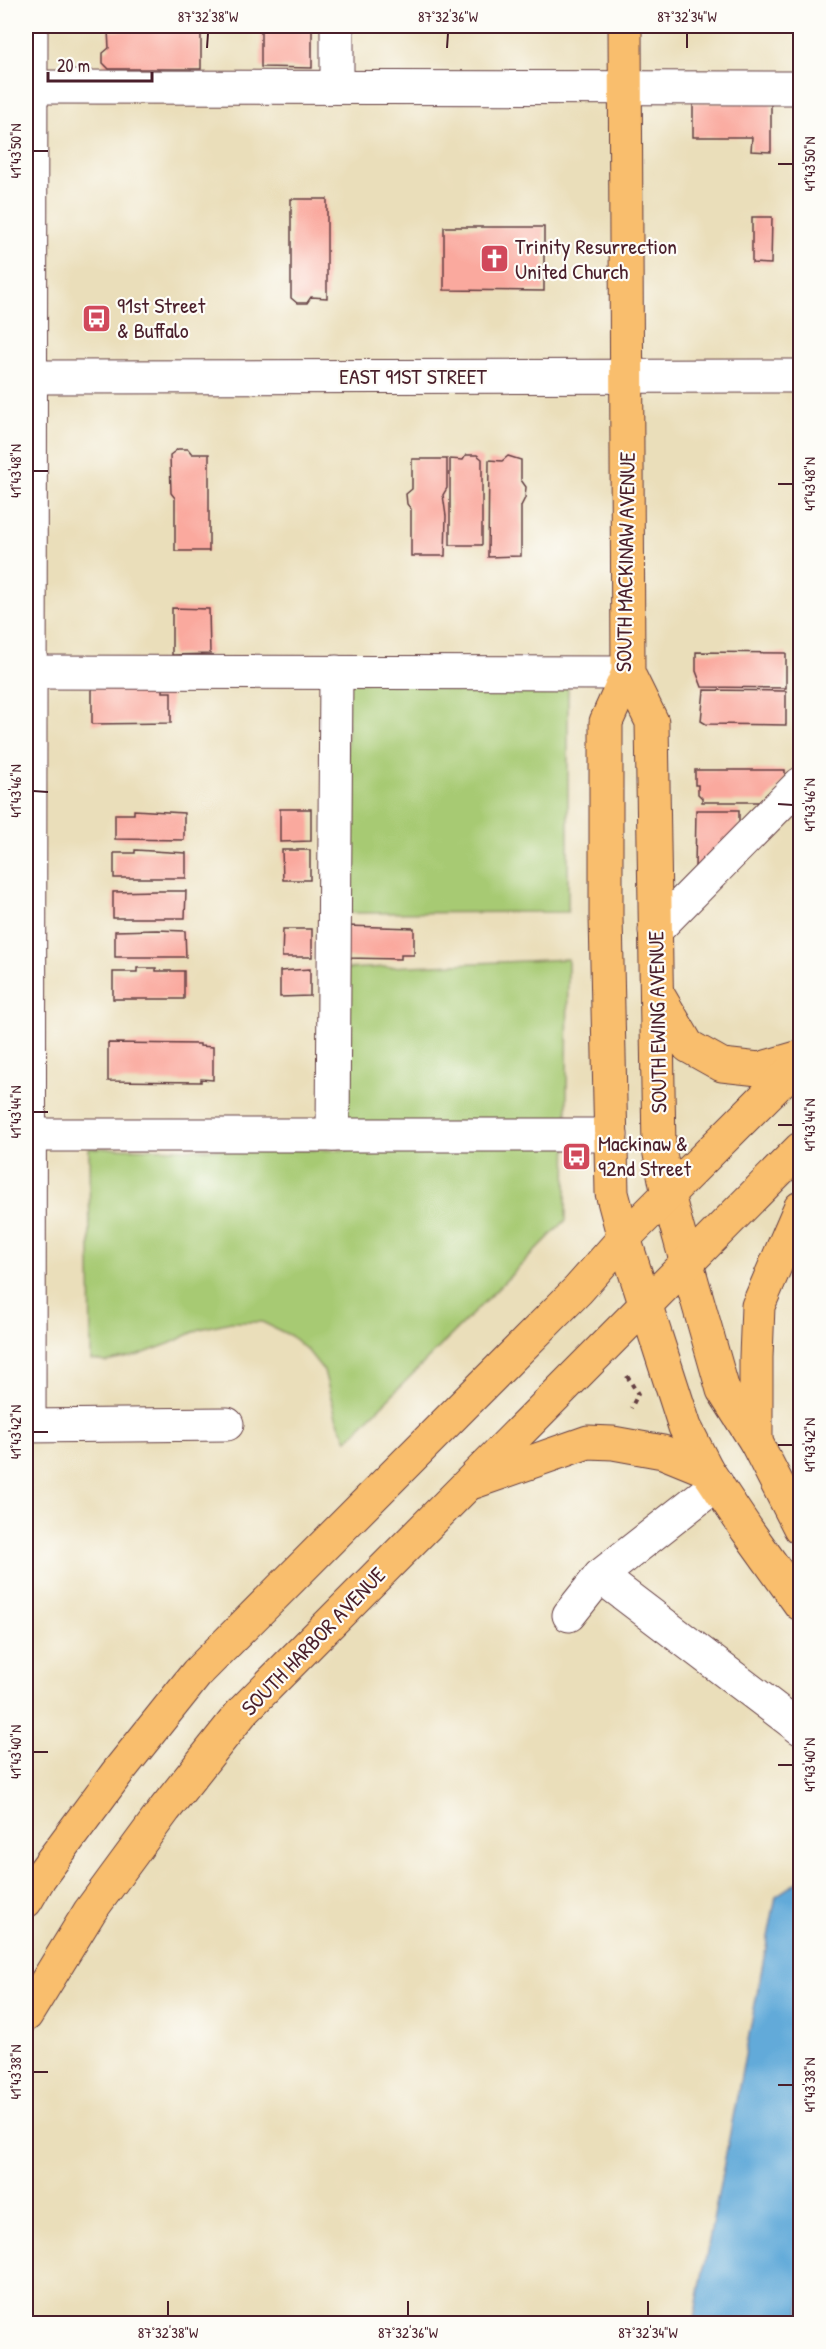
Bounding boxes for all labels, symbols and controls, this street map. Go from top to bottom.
text: 87°32'38"W [178,6,239,27]
text: 87°32'36"W [418,6,479,27]
text: 87°32'34"W [657,6,718,27]
scale bar [48,45,152,83]
text: 20 m [57,53,90,78]
text: 41°43'50"N [5,124,26,178]
text: 41°43'50"N [799,137,820,191]
place label: Trinity Resurrection United Church [515,231,677,286]
church icon: Trinity Resurrection United Church [478,243,510,275]
place label: 91st Street & Buffalo [117,290,206,345]
bus stop icon: 91st Street & Buffalo [80,302,112,334]
street label: EAST 91ST STREET [339,361,487,391]
text: 41°43'48"N [5,444,26,498]
street label: SOUTH MACKINAW AVENUE [608,451,642,672]
text: 41°43'48"N [799,457,820,511]
text: 41°43'46"N [5,764,26,818]
text: 41°43'46"N [799,778,820,832]
street label: SOUTH EWING AVENUE [640,930,674,1113]
text: 41°43'44"N [5,1085,26,1139]
text: 41°43'44"N [799,1098,820,1152]
place label: Mackinaw & 92nd Street [598,1128,692,1183]
bus stop icon: Mackinaw & 92nd Street [561,1140,593,1172]
text: 41°43'42"N [5,1405,26,1459]
text: 41°43'42"N [799,1418,820,1472]
street label: SOUTH HARBOR AVENUE [234,1560,392,1722]
text: 41°43'40"N [5,1725,26,1779]
text: 41°43'40"N [799,1738,820,1792]
text: 41°43'38"N [5,2044,26,2100]
text: 41°43'38"N [799,2057,820,2113]
text: 87°32'38"W [138,2322,199,2343]
text: 87°32'36"W [378,2322,439,2343]
text: 87°32'34"W [618,2322,679,2343]

